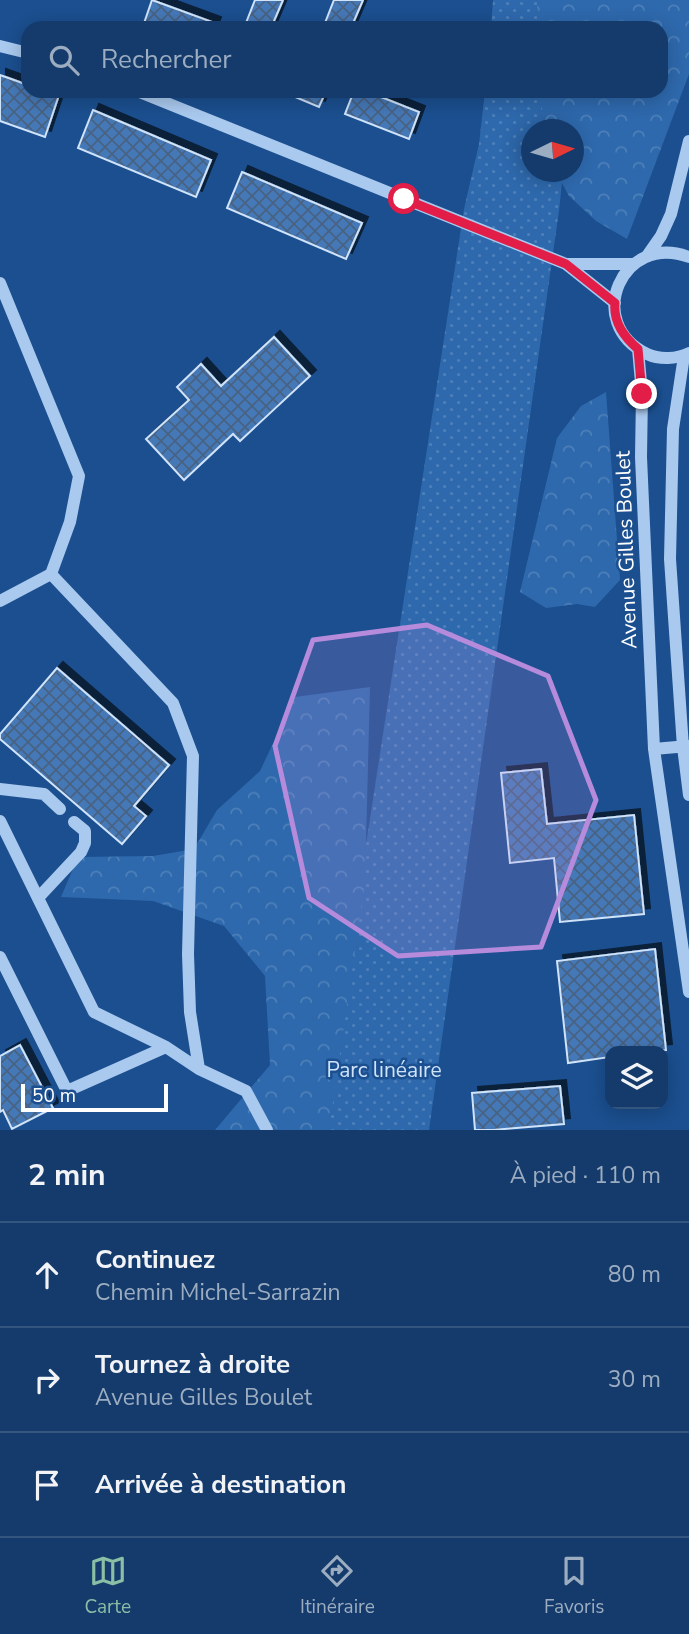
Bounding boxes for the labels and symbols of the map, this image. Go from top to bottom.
north arrow [521,119,584,182]
route start [388,183,419,214]
route end [626,378,657,409]
street label: Avenue Gilles Boulet [609,450,643,650]
park label: Parc linéaire [326,1056,442,1084]
scale bar [21,1081,168,1113]

